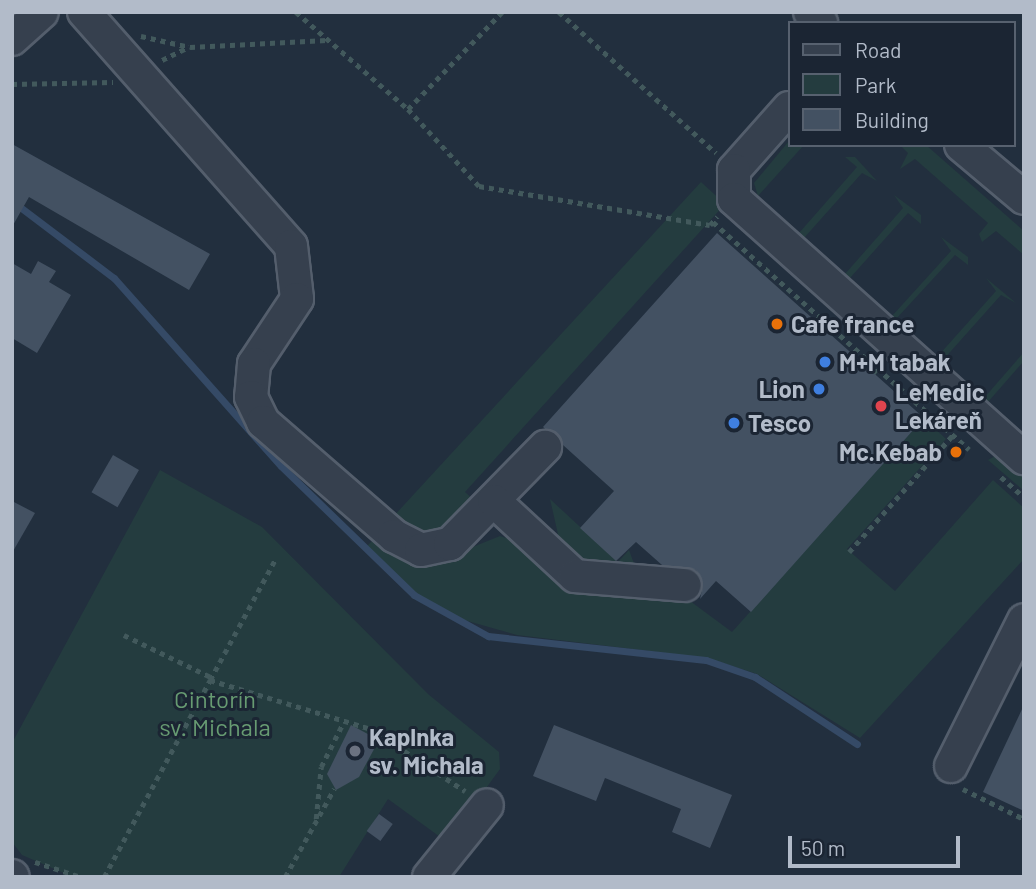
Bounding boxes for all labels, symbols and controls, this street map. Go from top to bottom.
legend [788,21,1015,147]
text: Road [855,37,901,62]
text: Park [855,72,896,97]
text: Building [855,107,929,132]
place label: Cafe france [791,310,914,338]
marker: Cafe france [769,316,785,332]
place label: M+M tabak [839,348,951,376]
marker: M+M tabak [817,354,833,370]
place label: Lion [759,375,805,403]
place label: LeMedic Lekáreň [895,378,985,434]
marker: Lion [811,381,827,397]
marker: LeMedic Lekáreň [873,398,889,414]
place label: Tesco [748,409,811,437]
marker: Tesco [726,415,742,431]
place label: Mc.Kebab [839,438,942,466]
marker: Mc.Kebab [948,444,964,460]
park label: Cintorín sv. Michala [159,685,271,741]
place label: Kaplnka sv. Michala [369,723,484,779]
marker: Kaplnka sv. Michala [347,743,363,759]
scale bar [791,822,962,866]
text: 50 m [801,835,845,860]

